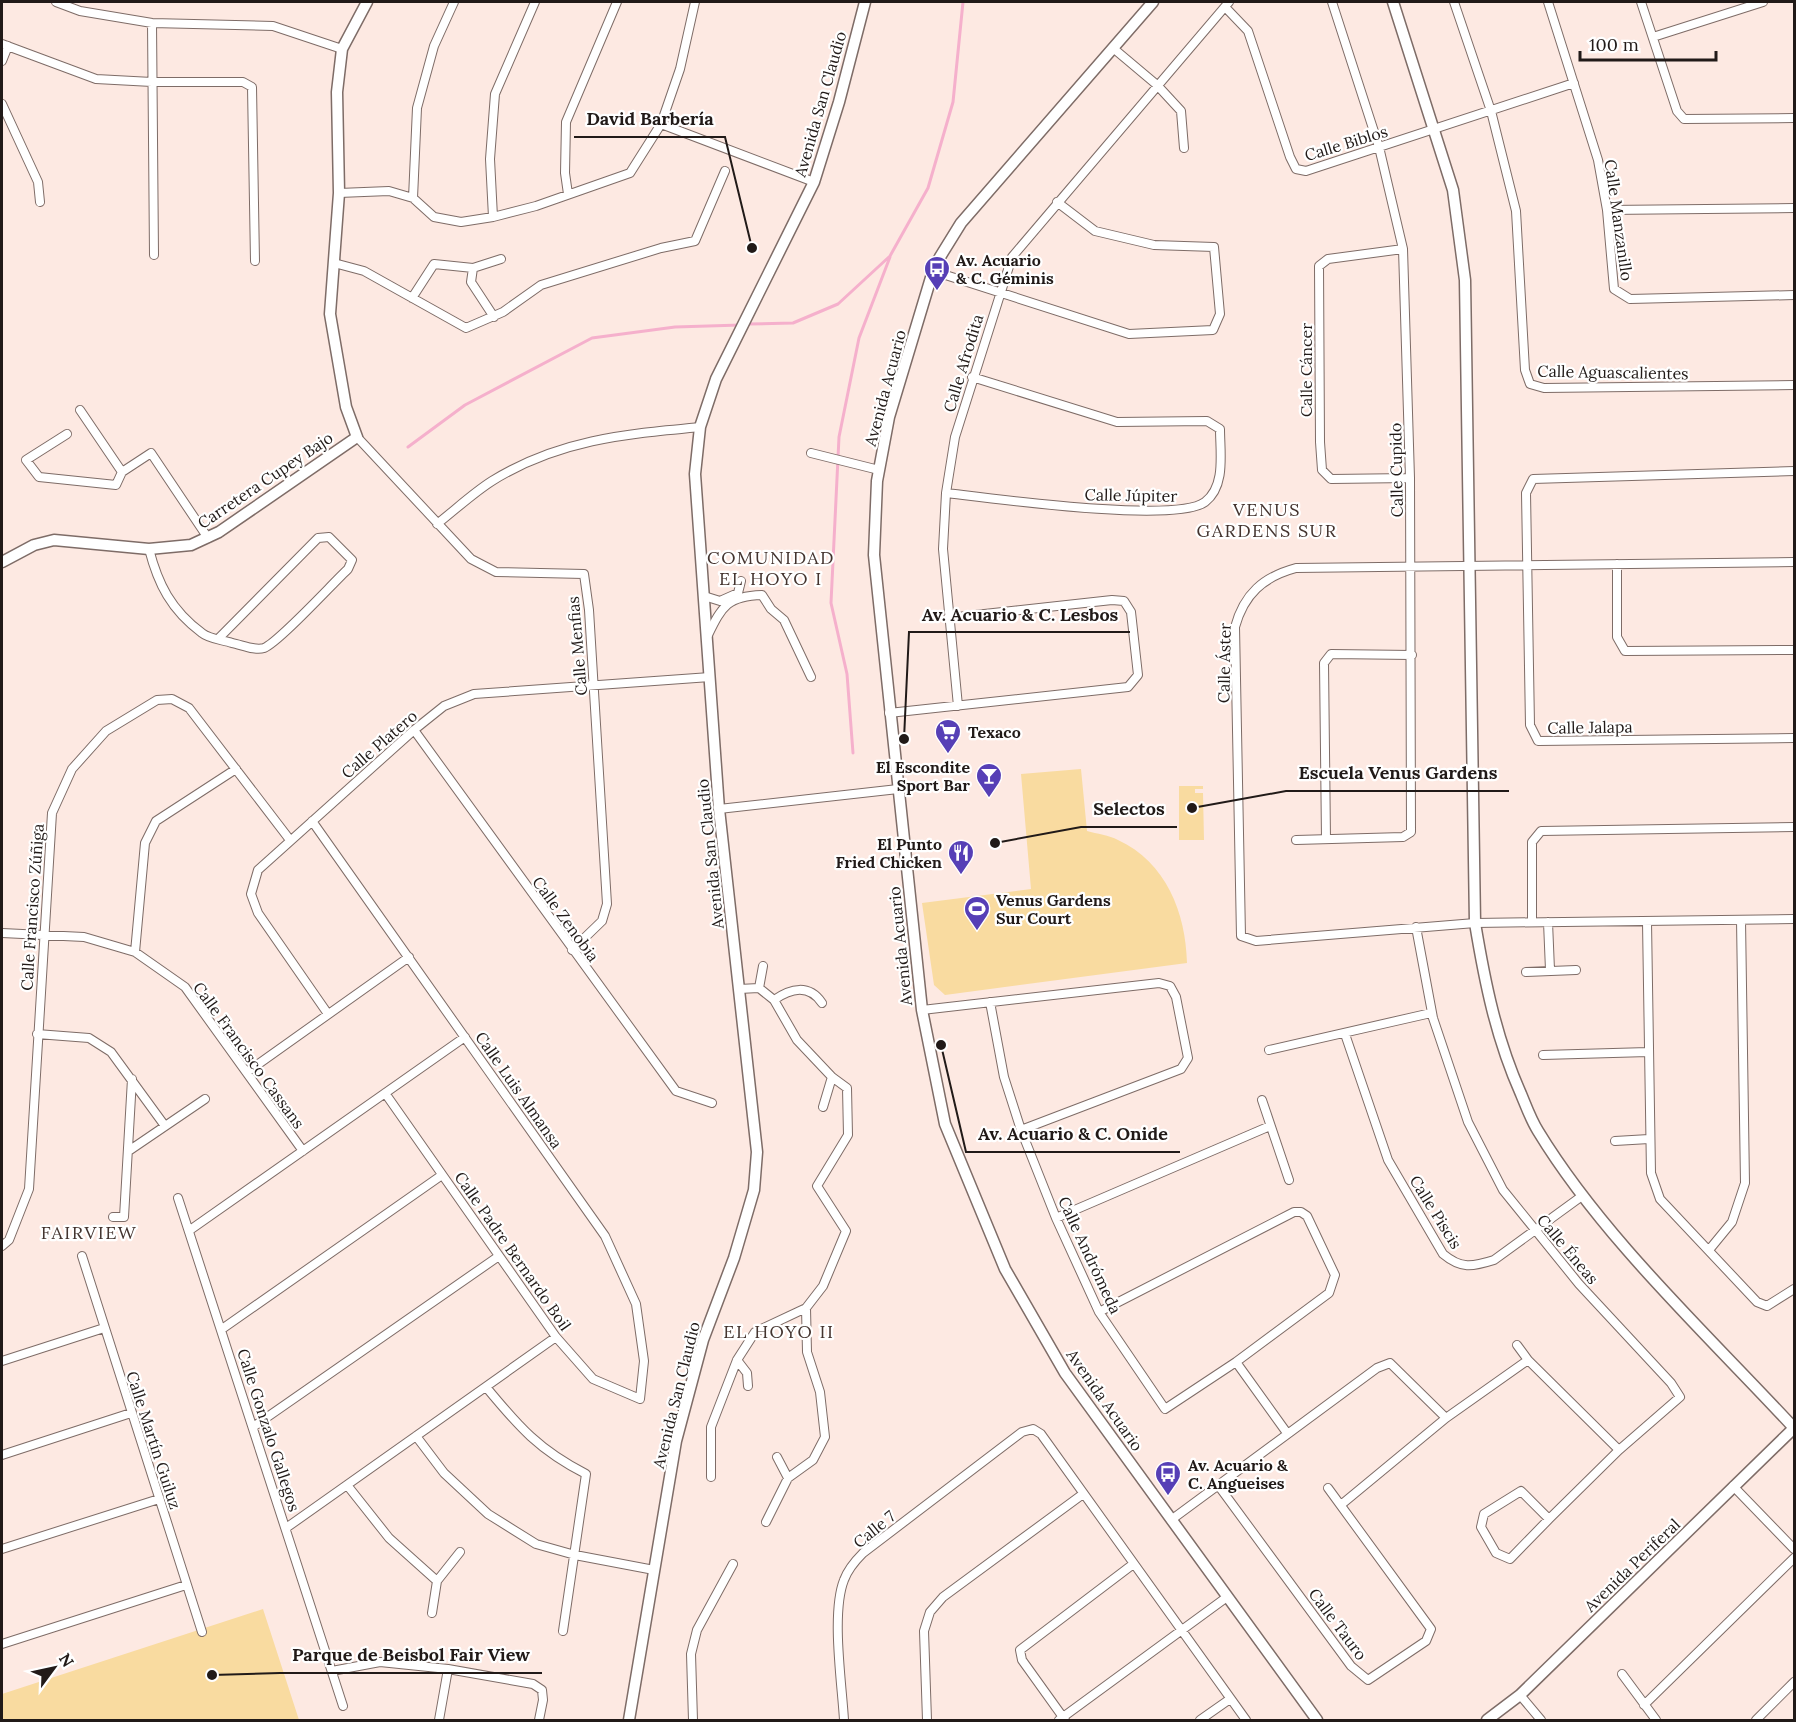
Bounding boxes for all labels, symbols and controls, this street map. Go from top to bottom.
scale bar [1580,24,1716,62]
street label: Avenida San Claudio [789,29,850,180]
text: 100 m [1589,33,1639,56]
callout: David Barbería [574,101,725,137]
text: David Barbería [586,107,714,130]
street label: Calle Biblos [1302,121,1390,165]
street label: Calle Manzanillo [1601,158,1637,282]
place label: Av. Acuario & C. Géminis [956,250,1054,288]
bus stop icon: Av. Acuario & C. Géminis [922,254,952,292]
street label: Calle Afrodita [939,312,987,414]
street label: Calle Cáncer [1296,323,1316,417]
street label: Avenida Acuario [860,328,910,449]
street label: Calle Aguascalientes [1537,361,1689,383]
street label: Calle Cupido [1385,422,1407,518]
street label: Carretera Cupey Bajo [193,427,337,533]
street label: Calle Júpiter [1085,484,1178,506]
district label: VENUS GARDENS SUR [1197,498,1337,542]
district label: COMUNIDAD EL HOYO I [707,546,835,590]
street label: Calle Menfias [563,596,591,696]
callout: Av. Acuario & C. Lesbos [909,596,1130,632]
text: Av. Acuario & C. Lesbos [922,603,1119,626]
street label: Calle Áster [1213,623,1235,703]
street label: Calle Platero [337,706,421,782]
street label: Calle Jalapa [1547,716,1633,738]
supermarket icon: Texaco [933,717,963,755]
place label: Texaco [968,722,1021,742]
callout: Escuela Venus Gardens [1286,755,1509,791]
place label: El Escondite Sport Bar [876,757,970,795]
bar icon: El Escondite Sport Bar [974,761,1004,799]
text: Escuela Venus Gardens [1299,761,1498,784]
street label: Avenida San Claudio [692,778,728,931]
callout: Selectos [1081,791,1177,827]
text: Selectos [1093,797,1165,820]
street label: Calle Francisco Zúñiga [16,823,48,991]
place label: El Punto Fried Chicken [835,834,942,872]
restaurant icon: El Punto Fried Chicken [946,838,976,876]
street label: Calle Zenobia [528,872,604,966]
street label: Avenida Acuario [884,885,916,1008]
place label: Venus Gardens Sur Court [996,890,1111,928]
sports icon: Venus Gardens Sur Court [962,894,992,932]
street label: Calle Francisco Cassans [189,978,309,1132]
street label: Calle Luis Almansa [471,1028,567,1152]
callout: Av. Acuario & C. Onide [966,1116,1180,1152]
text: Av. Acuario & C. Onide [978,1122,1168,1145]
street label: Calle Padre Bernardo Boil [450,1168,576,1334]
street label: Calle Piscis [1406,1171,1466,1253]
street label: Calle Andrómeda [1054,1193,1126,1317]
street label: Calle Éneas [1533,1210,1603,1288]
district label: FAIRVIEW [41,1221,137,1244]
street label: Avenida San Claudio [648,1320,704,1471]
district label: EL HOYO II [723,1320,835,1343]
street label: Avenida Acuario [1062,1344,1148,1455]
street label: Calle Gonzalo Gallegos [233,1346,305,1514]
street label: Calle Martín Guiluz [122,1368,186,1512]
place label: Av. Acuario & C. Angueises [1188,1455,1288,1493]
bus stop icon: Av. Acuario & C. Angueises [1153,1459,1183,1497]
street label: Calle 7 [849,1506,900,1552]
street label: Avenida Periferal [1579,1514,1684,1617]
street label: Calle Tauro [1305,1584,1371,1664]
callout: Parque de Beisbol Fair View [280,1637,542,1673]
north arrow [24,1638,84,1698]
text: Parque de Beisbol Fair View [292,1643,530,1666]
text: N [55,1649,78,1670]

